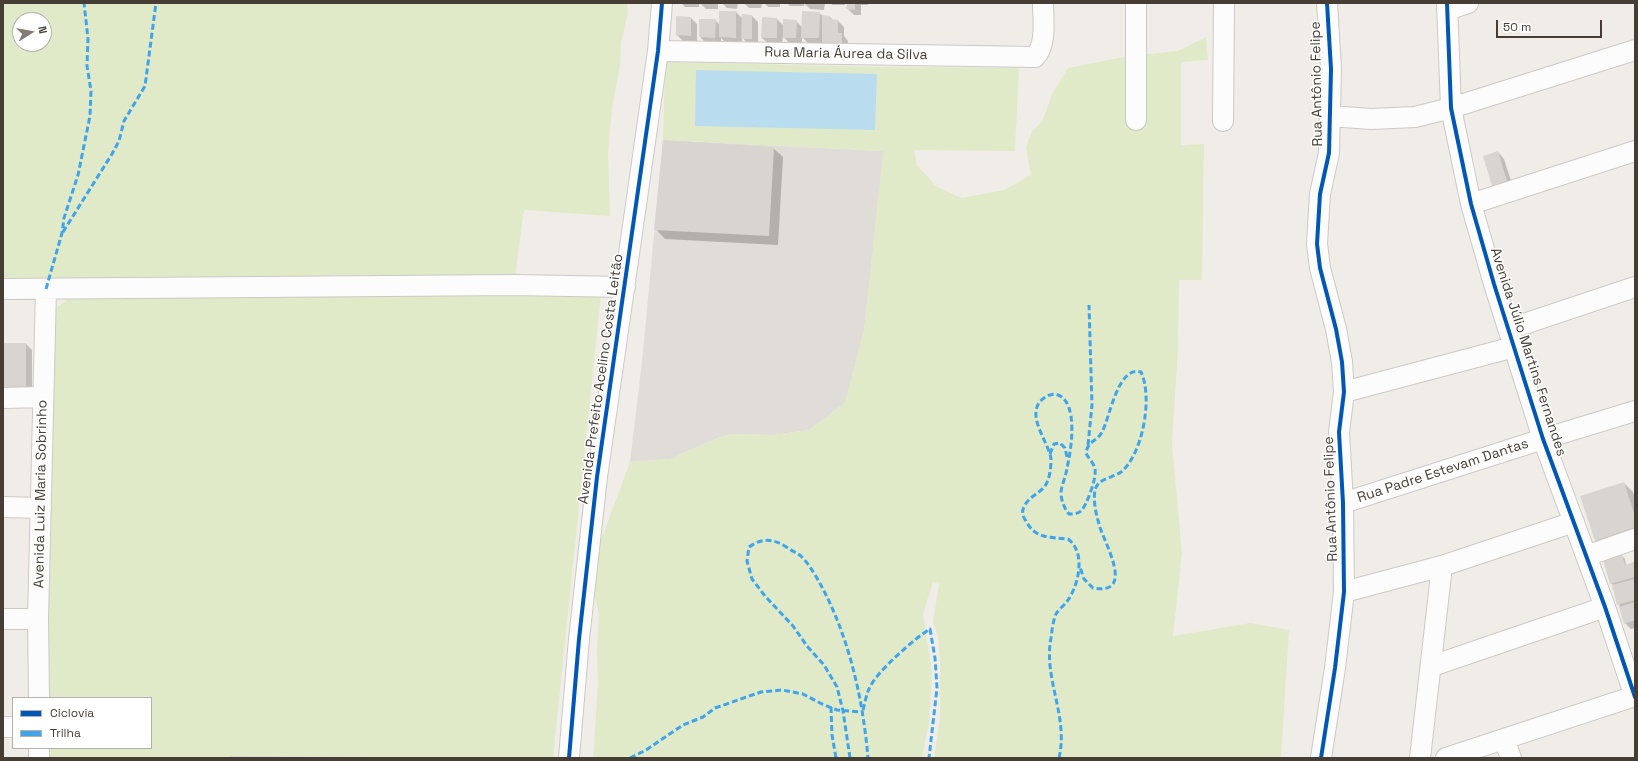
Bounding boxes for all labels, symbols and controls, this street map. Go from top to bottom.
north arrow [12,12,52,52]
scale bar [1498,12,1604,38]
text: 50 m [1503,19,1531,35]
street label: Rua Antônio Felipe [1308,21,1326,147]
text: N [35,25,50,35]
street label: Rua Maria Áurea da Silva [764,44,928,64]
street label: Avenida Júlio Martins Fernandes [1486,246,1570,458]
street label: Avenida Prefeito Acelino Costa Leitão [575,253,627,505]
street label: Avenida Luiz Maria Sobrinho [31,400,51,588]
street label: Rua Padre Estevam Dantas [1355,435,1531,507]
street label: Rua Antônio Felipe [1320,436,1342,562]
legend [12,697,152,749]
text: Ciclovia [50,705,94,721]
text: Trilha [50,725,81,741]

